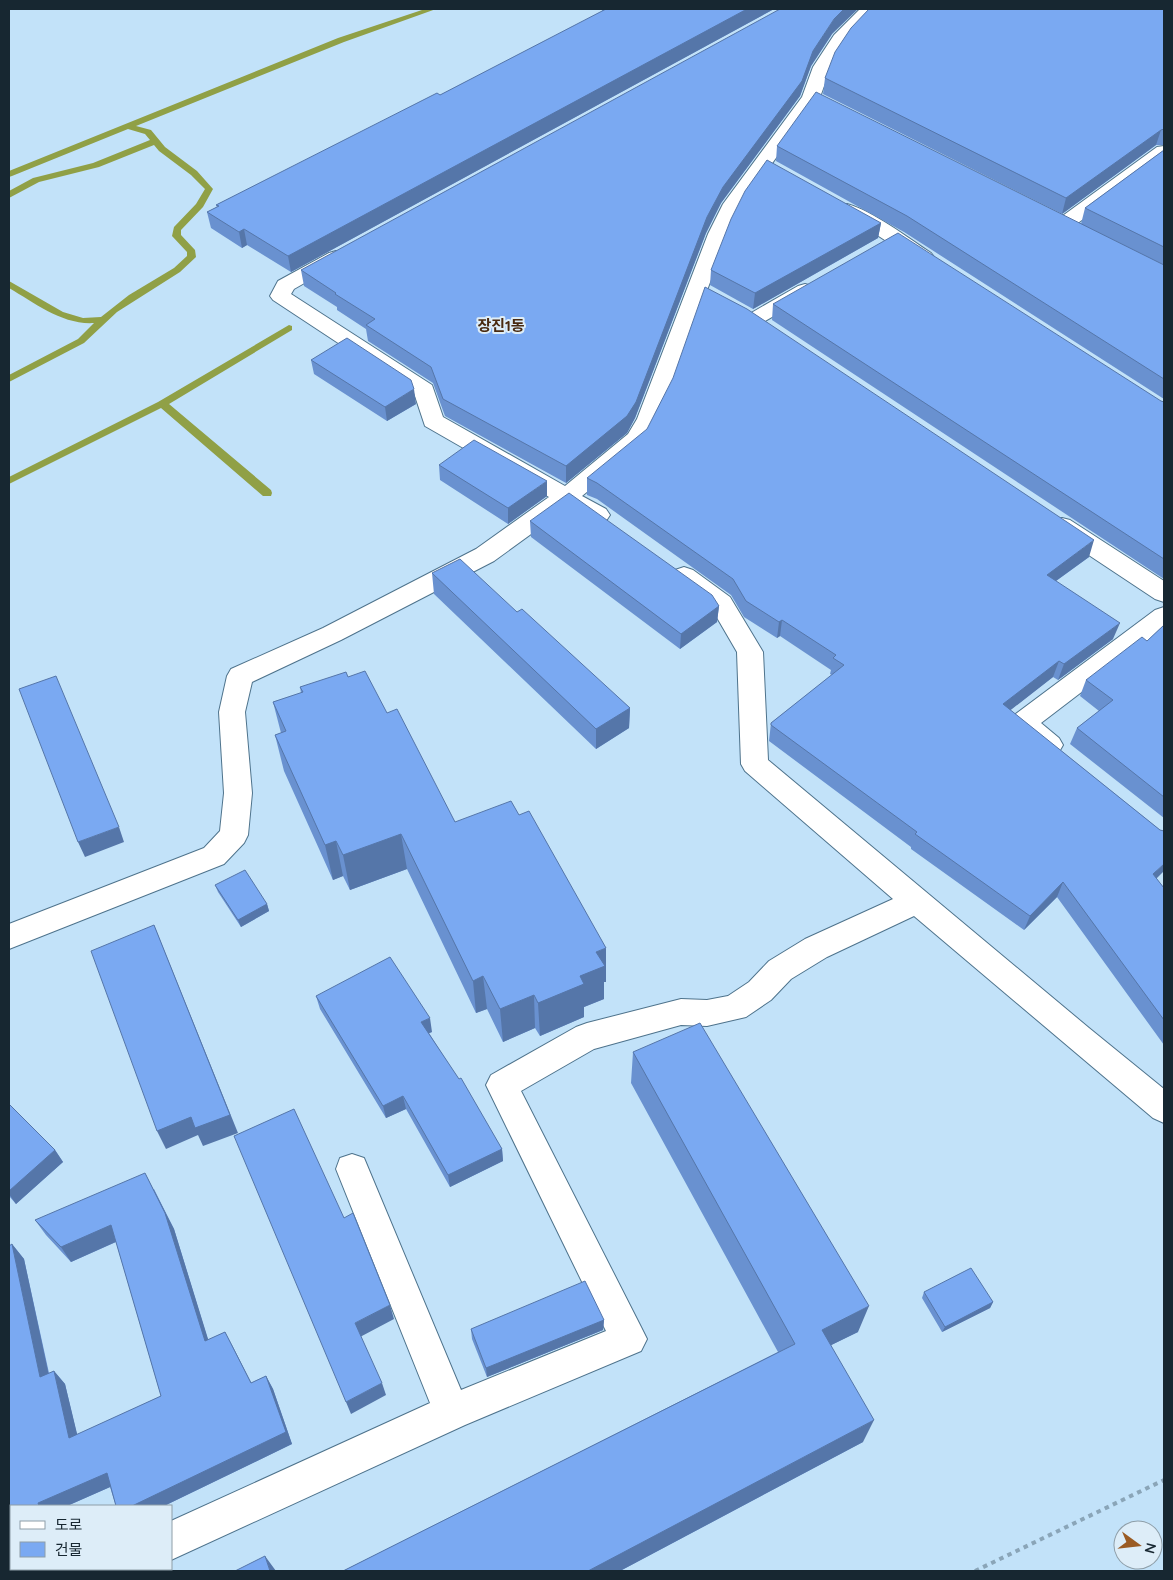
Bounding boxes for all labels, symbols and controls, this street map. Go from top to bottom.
district label: 장진1동 [477,316,525,335]
legend [10,1505,172,1570]
text: 도로 [55,1515,83,1534]
north arrow [1113,1520,1163,1570]
text: 건물 [55,1540,83,1559]
text: N [1141,1541,1161,1556]

